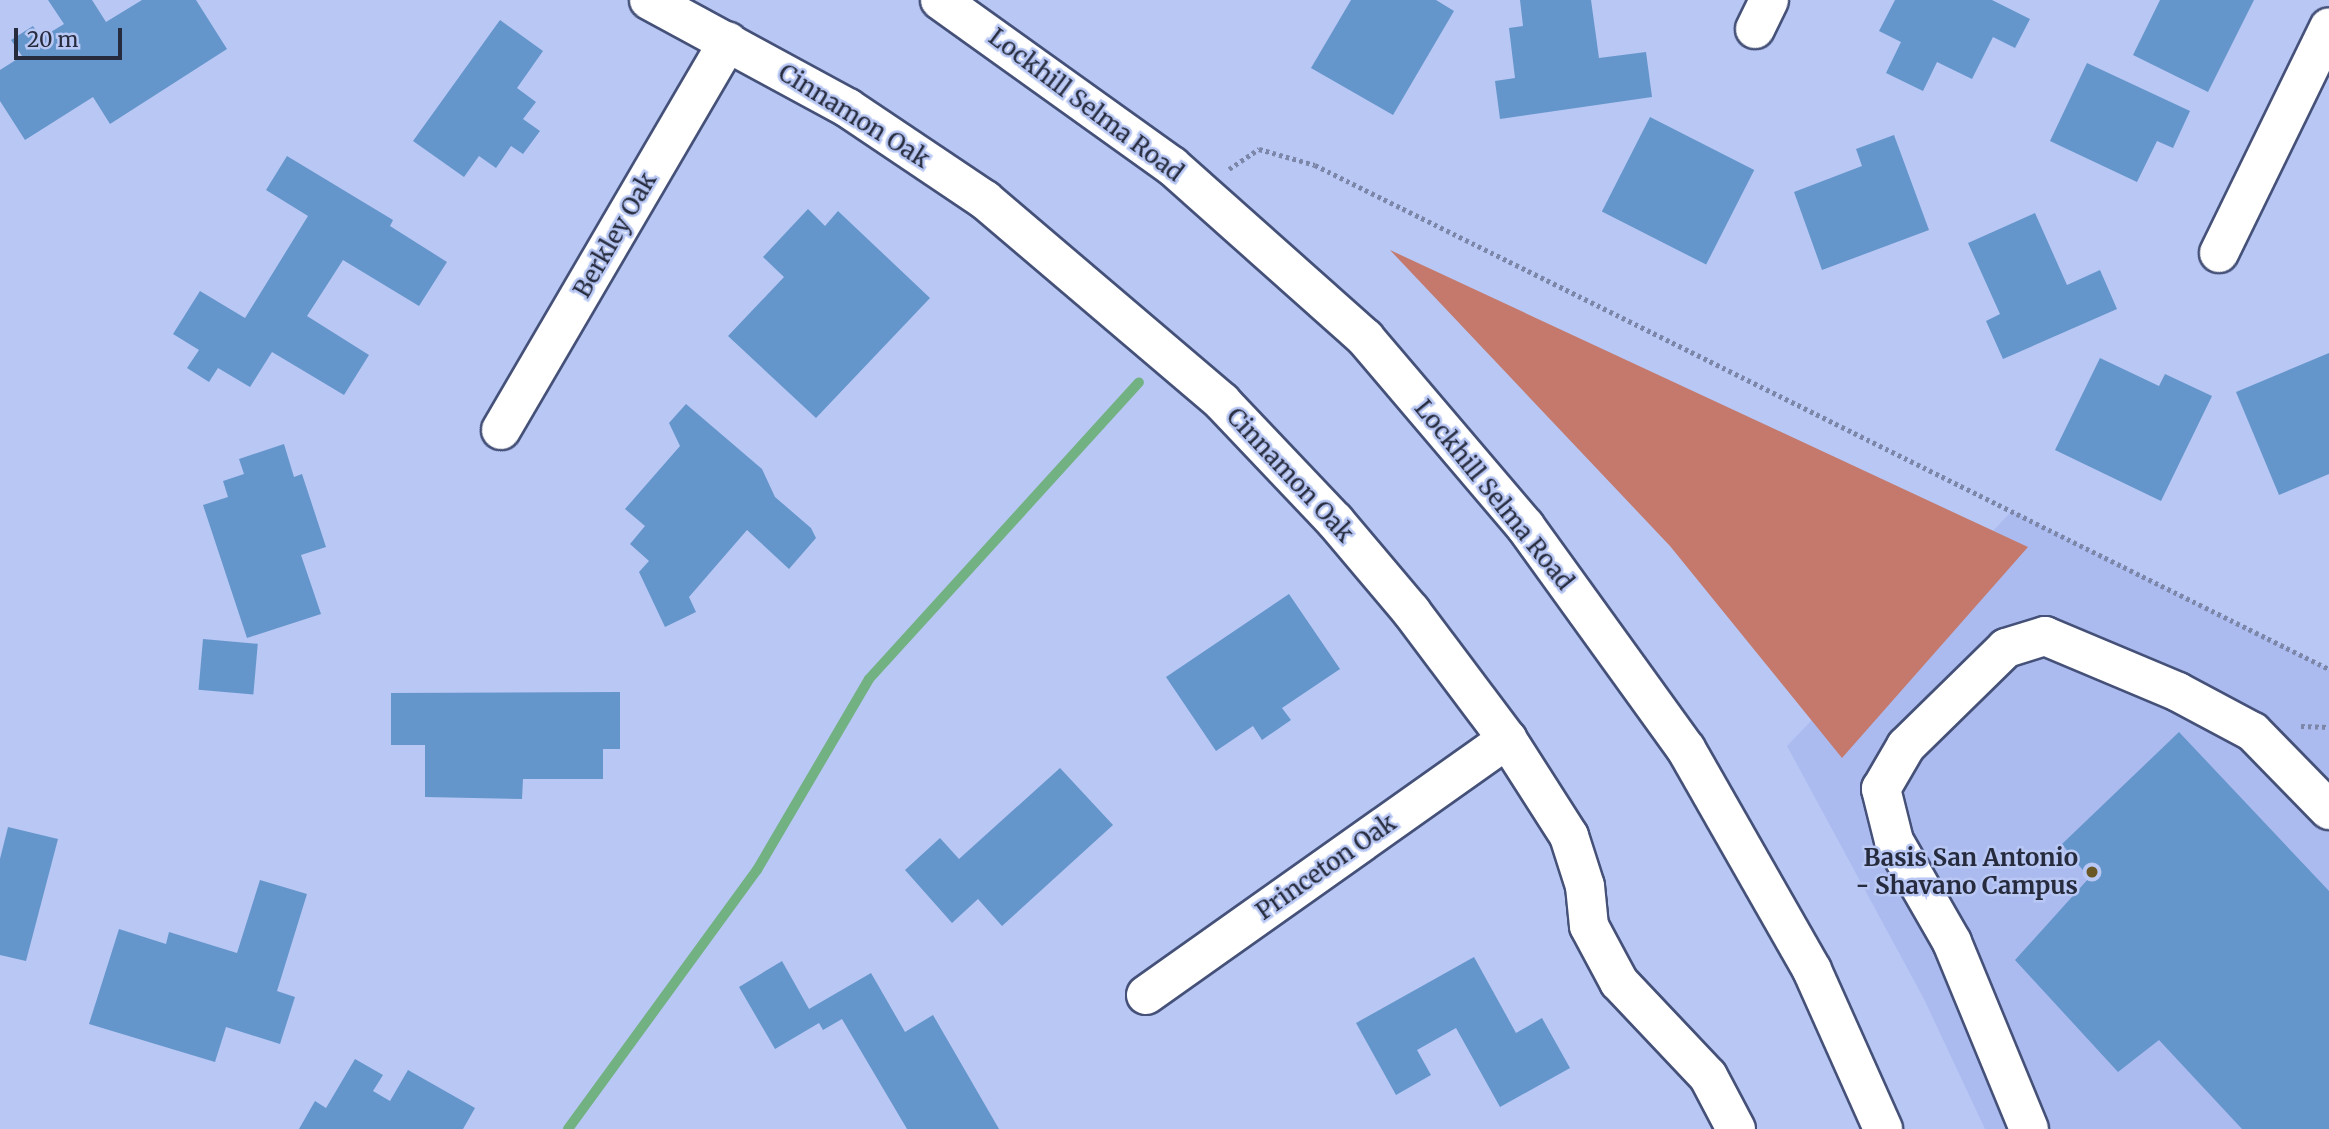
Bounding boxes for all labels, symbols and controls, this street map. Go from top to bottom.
scale bar [18,14,126,58]
street label: Lockhill Selma Road [983,22,1189,188]
text: 20 m [27,26,78,53]
street label: Cinnamon Oak [773,58,935,174]
street label: Berkley Oak [568,167,662,303]
street label: Lockhill Selma Road [1409,394,1579,596]
street label: Cinnamon Oak [1221,402,1359,548]
street label: Princeton Oak [1250,808,1402,926]
place label: Basis San Antonio - Shavano Campus [1856,844,2078,900]
marker: Basis San Antonio - Shavano Campus [2084,864,2100,880]

